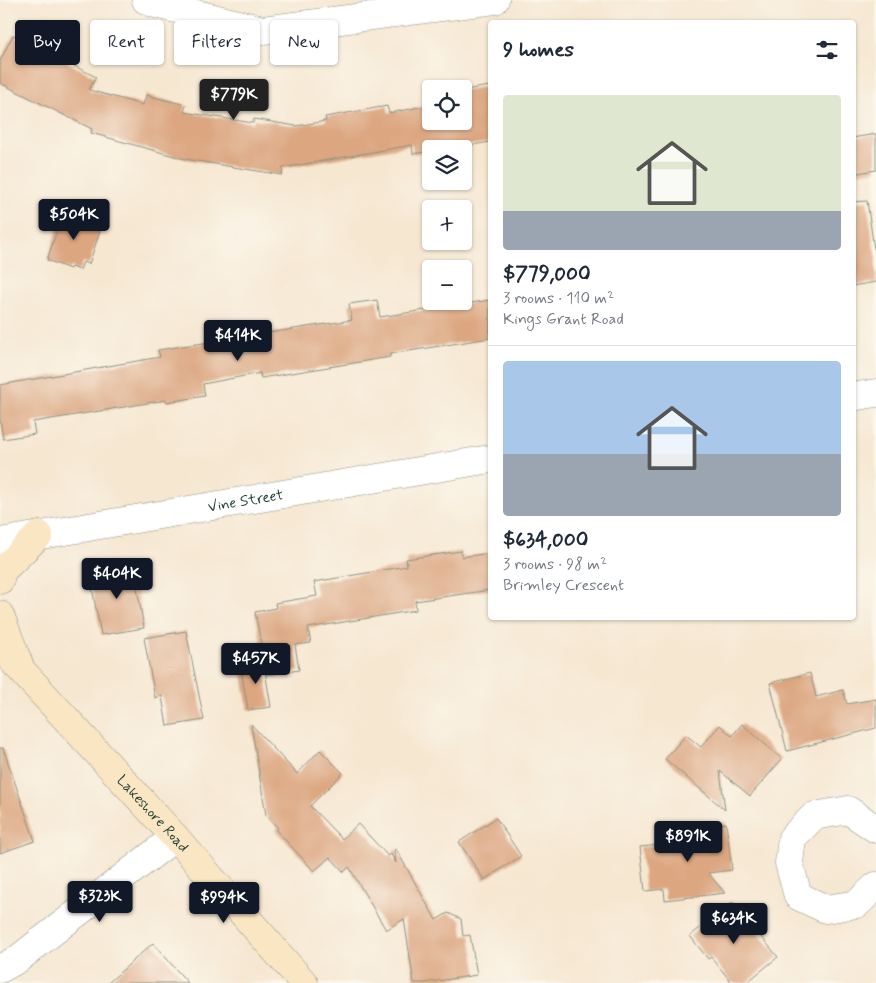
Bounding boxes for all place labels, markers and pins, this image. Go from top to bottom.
pin: $779K [199,78,269,121]
pin: $504K [39,198,109,241]
pin: $414K [203,320,273,362]
pin: $404K [82,558,152,600]
pin: $457K [221,642,291,685]
pin: $891K [653,820,723,863]
pin: $323K [65,880,135,923]
pin: $994K [189,882,259,924]
pin: $634K [699,902,769,945]

